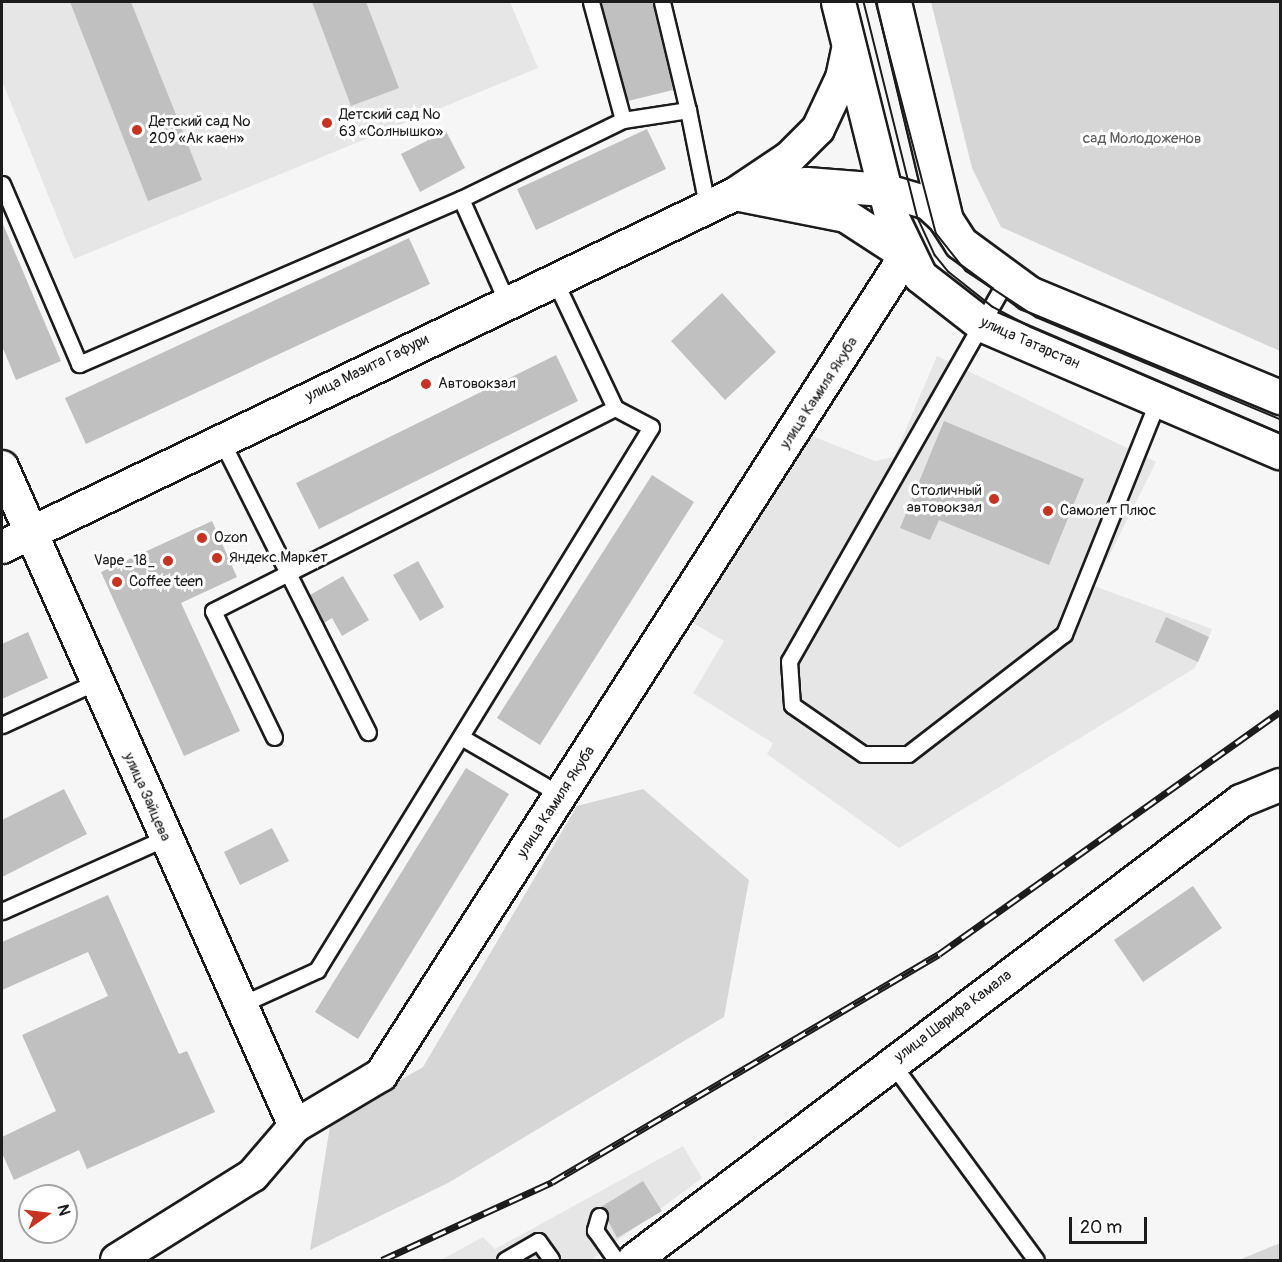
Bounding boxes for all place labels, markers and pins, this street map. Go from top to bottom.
place label: Детский сад № 63 «Солнышко» [339,105,443,140]
place label: Детский сад № 209 «Ак каен» [149,112,250,147]
marker: Детский сад № 63 «Солнышко» [320,116,334,130]
marker: Детский сад № 209 «Ак каен» [130,123,144,137]
place label: Автовокзал [438,375,516,393]
marker: Автовокзал [419,377,433,391]
place label: Столичный автовокзал [907,481,982,516]
marker: Столичный автовокзал [987,492,1001,506]
place label: Самолет Плюс [1060,502,1156,520]
marker: Самолет Плюс [1041,504,1055,518]
place label: Ozon [214,529,248,547]
marker: Ozon [195,531,209,545]
place label: Яндекс.Маркет [229,549,328,567]
marker: Яндекс.Маркет [210,551,224,565]
place label: Vape_18_ [94,552,156,570]
marker: Vape_18_ [161,554,175,568]
place label: Coffee teen [129,573,203,591]
marker: Coffee teen [110,575,124,589]

